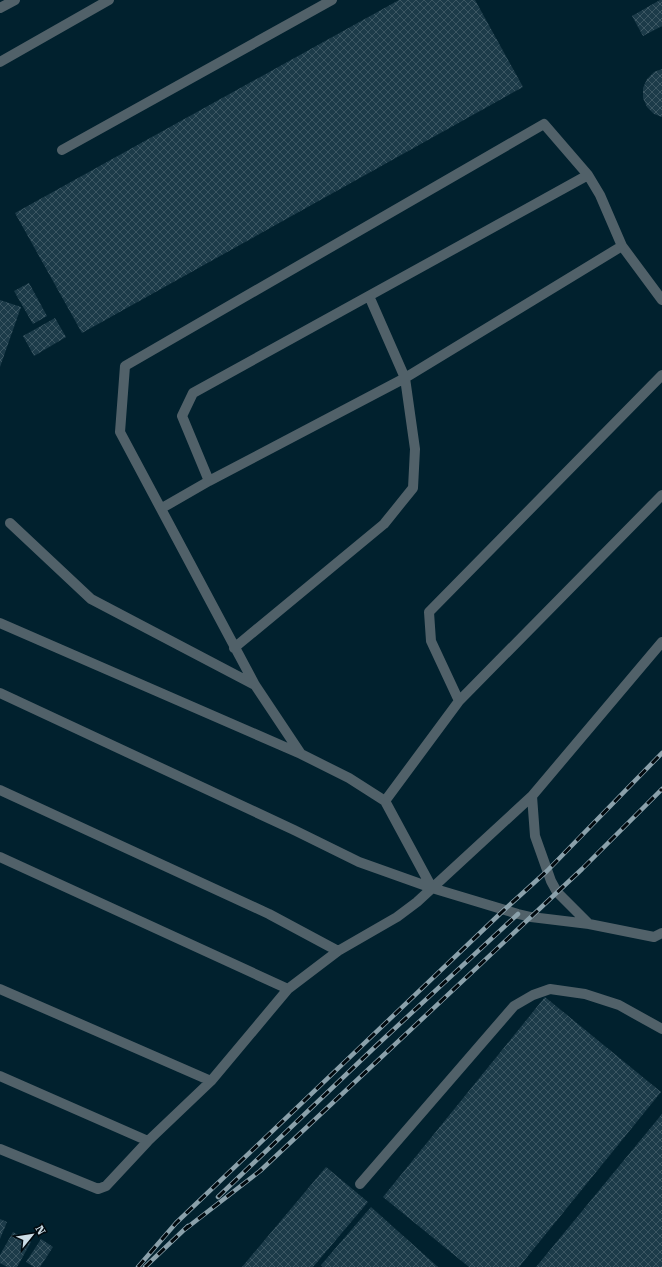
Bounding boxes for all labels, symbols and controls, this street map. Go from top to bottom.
north arrow [12,1215,52,1255]
text: N [32,1223,48,1238]

